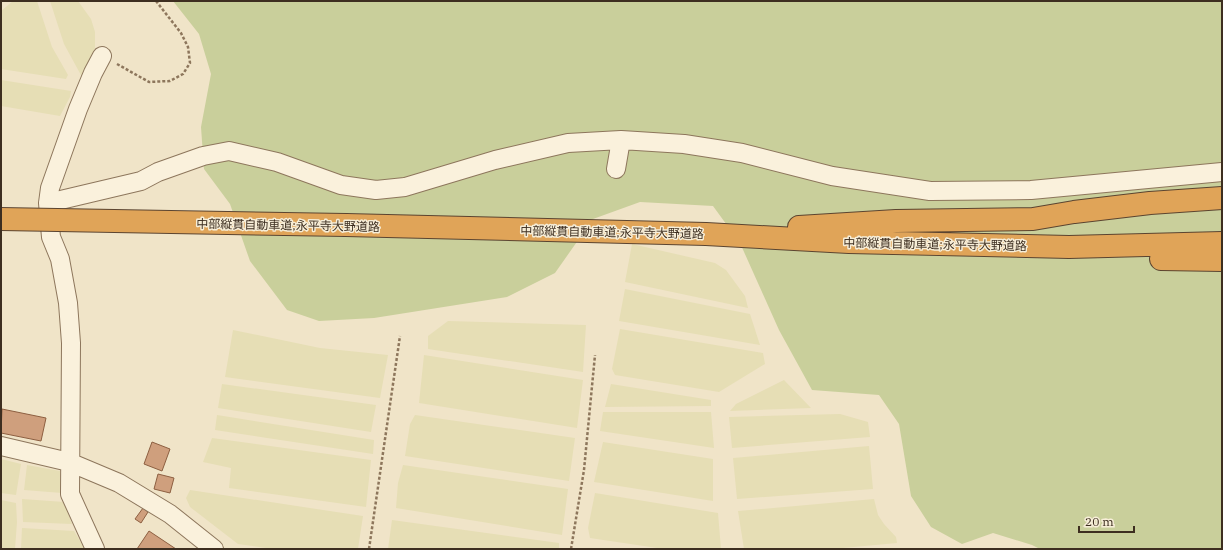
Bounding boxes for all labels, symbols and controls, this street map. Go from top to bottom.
street label: 中部縦貫自動車道;永平寺大野道路 [196,216,380,234]
street label: 中部縦貫自動車道;永平寺大野道路 [520,223,704,241]
street label: 中部縦貫自動車道;永平寺大野道路 [843,235,1027,253]
scale bar [1079,508,1134,534]
text: 20 m [1085,514,1114,529]

